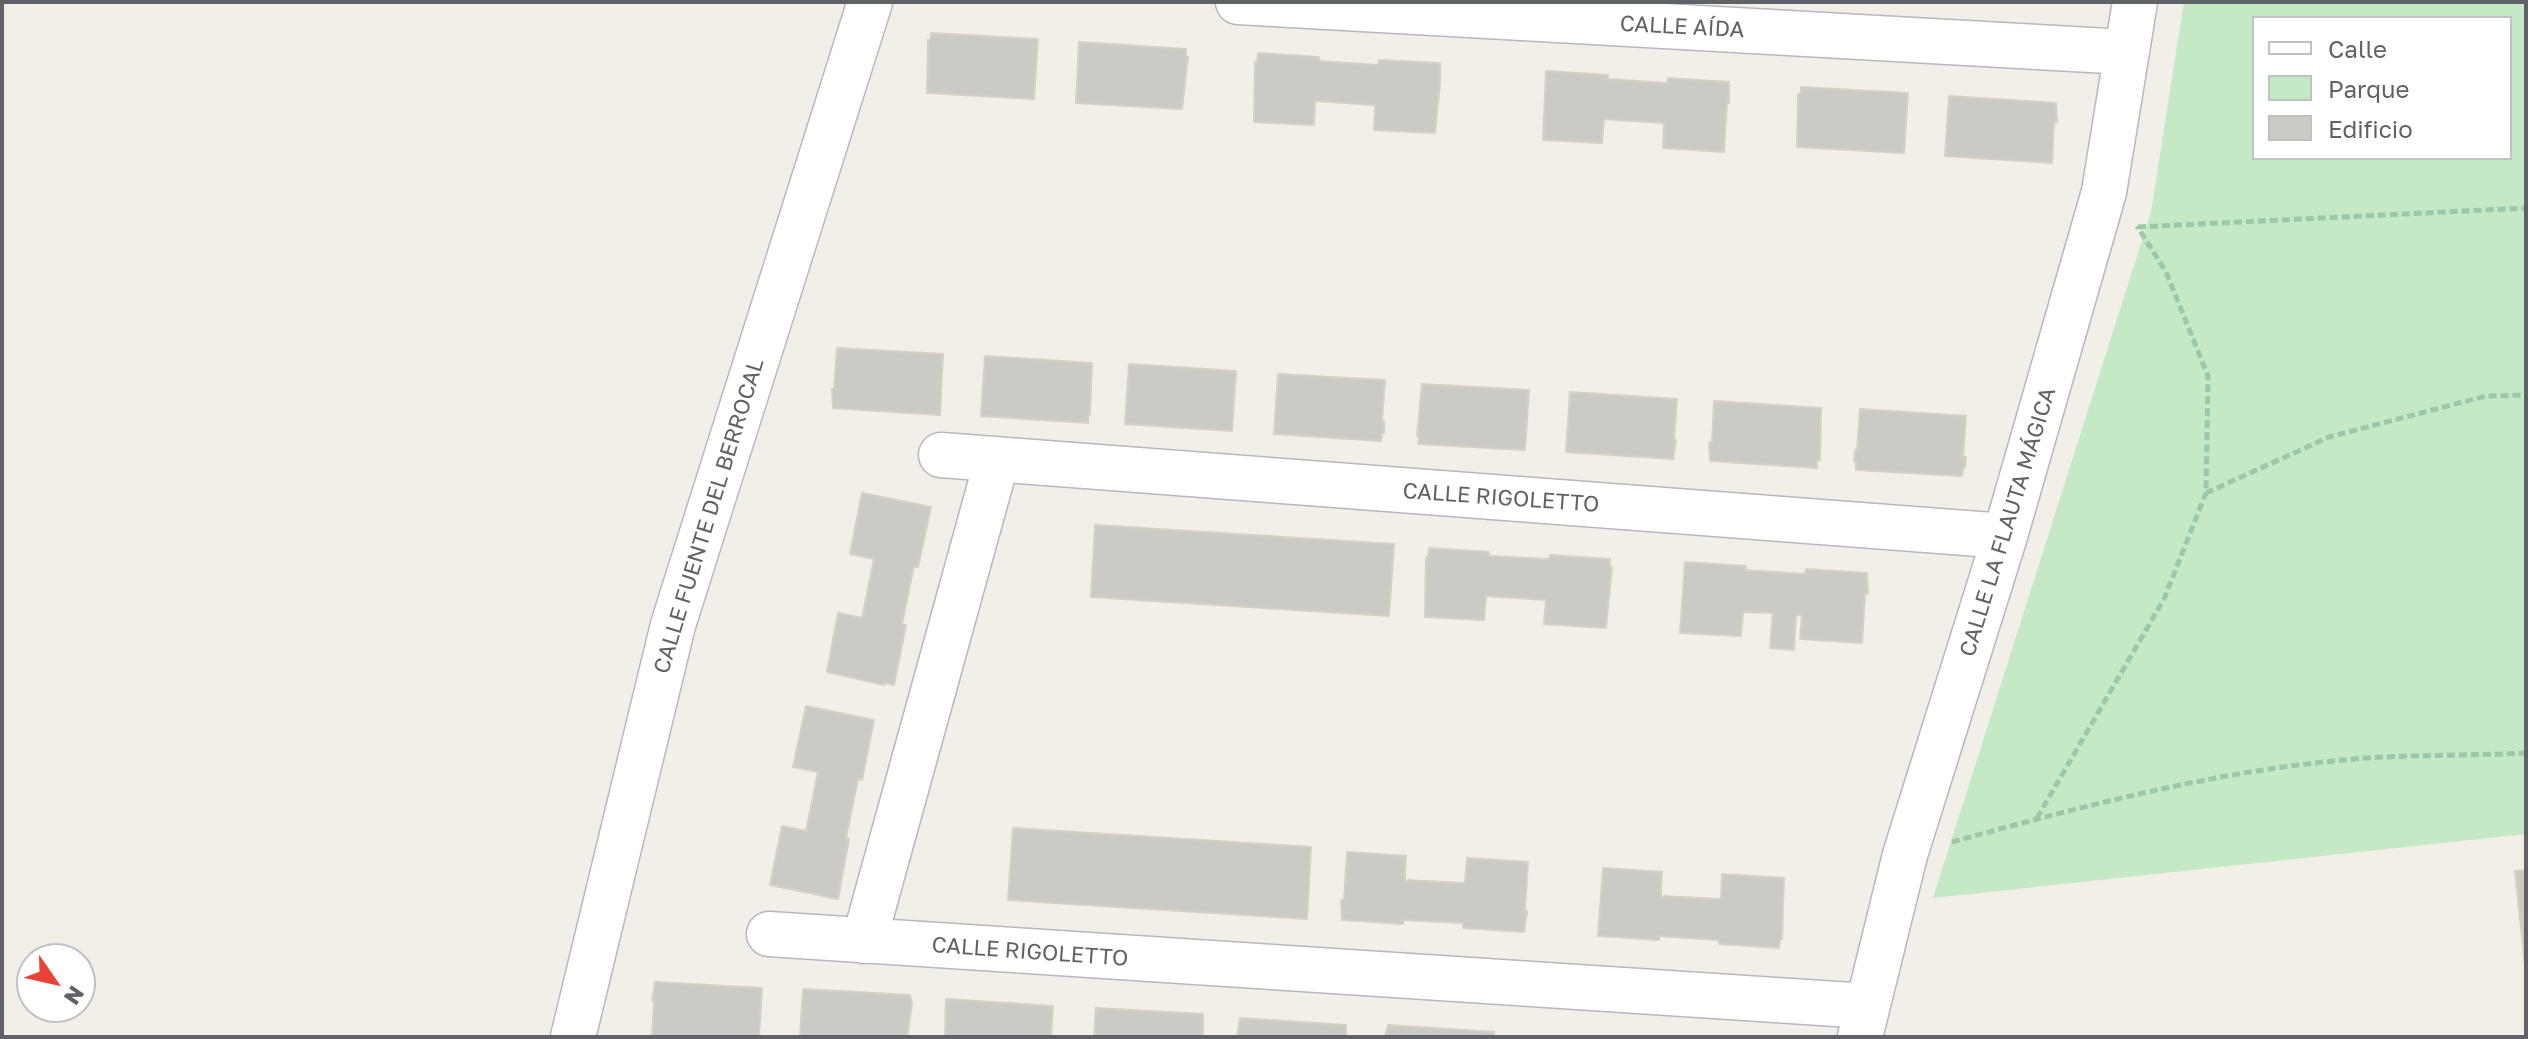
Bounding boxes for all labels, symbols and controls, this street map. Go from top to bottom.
street label: CALLE AÍDA [1619,11,1745,43]
legend [2252,16,2512,160]
text: Calle [2328,34,2387,63]
text: Parque [2328,74,2409,103]
text: Edificio [2328,114,2413,143]
street label: CALLE FUENTE DEL BERROCAL [648,355,770,677]
street label: CALLE LA FLAUTA MÁGICA [1954,384,2062,660]
street label: CALLE RIGOLETTO [1402,478,1600,518]
street label: CALLE RIGOLETTO [931,932,1129,972]
north arrow [16,943,96,1023]
text: N [59,981,91,1010]

